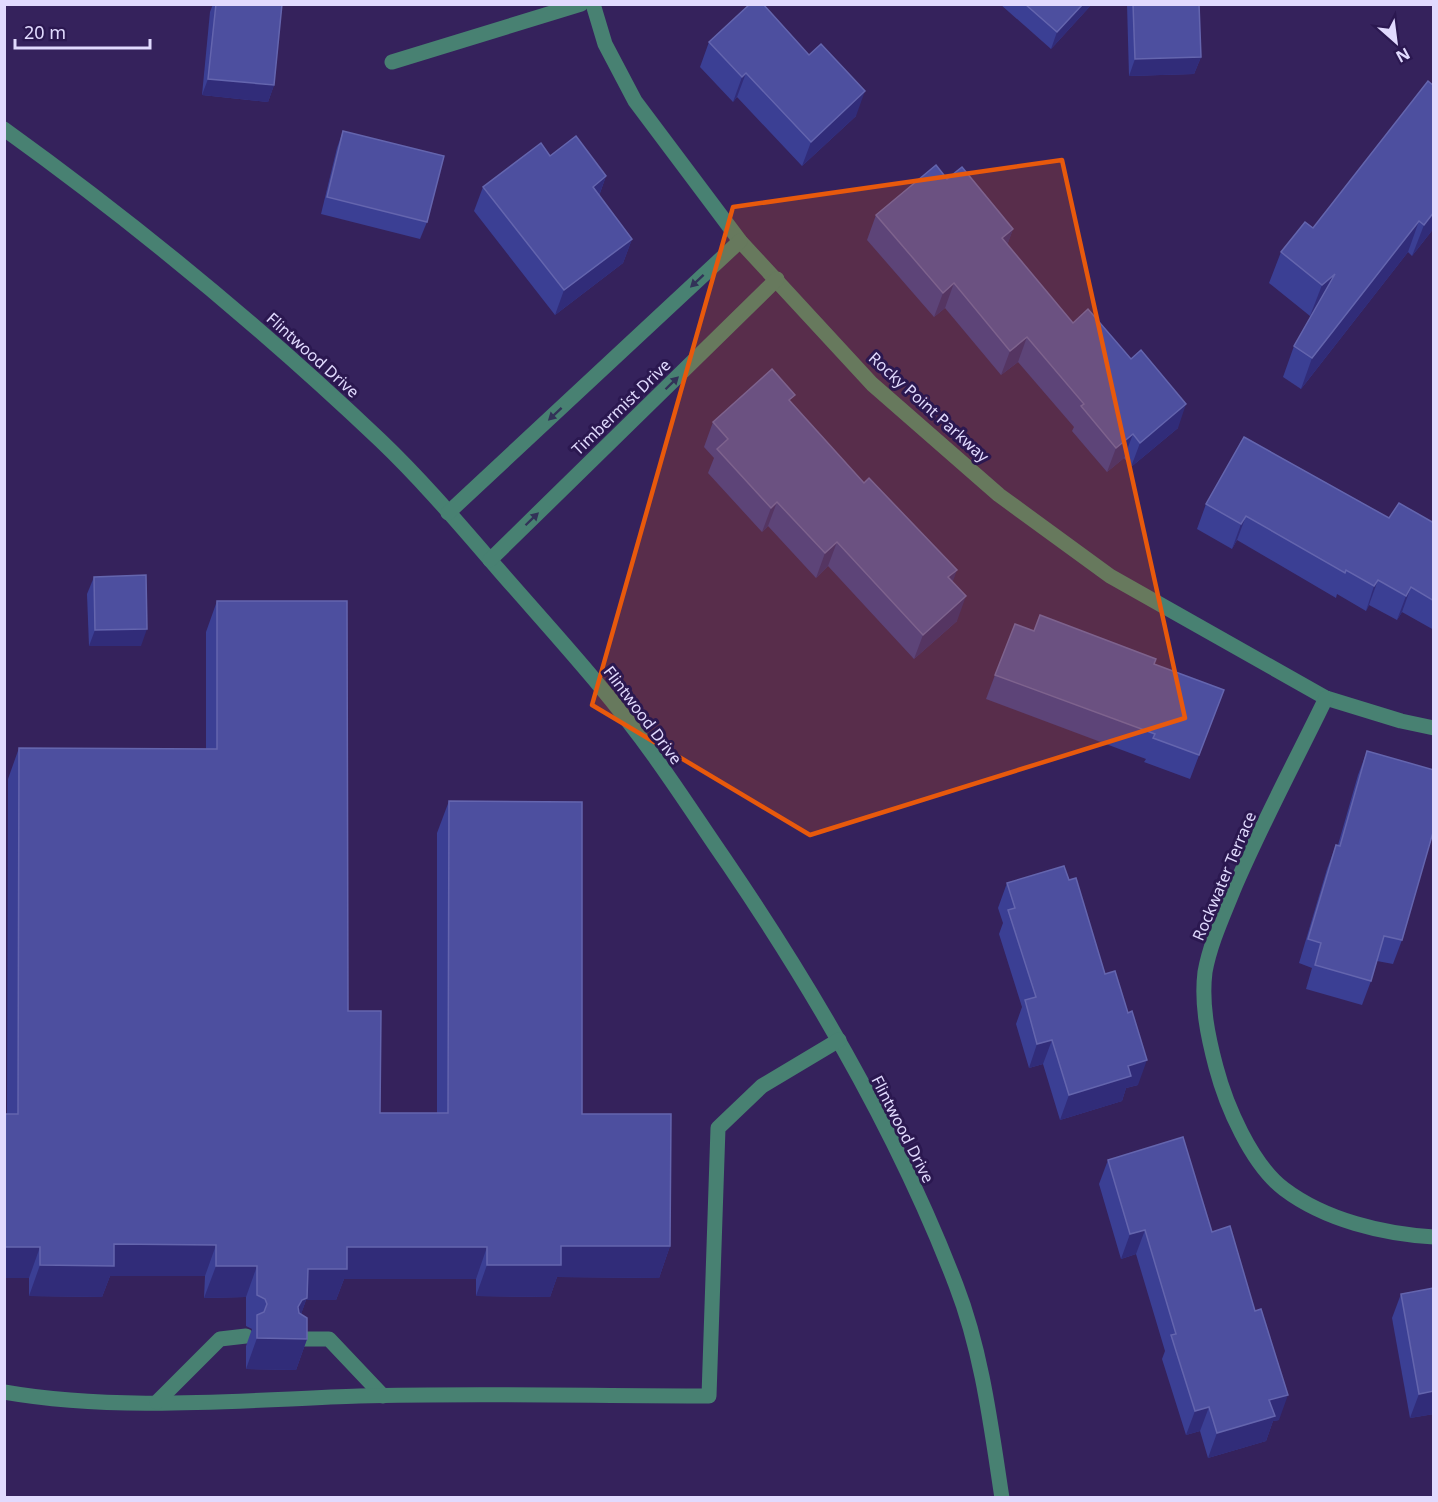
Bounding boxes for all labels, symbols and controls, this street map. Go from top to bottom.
scale bar [15,12,150,50]
north arrow [1366,12,1426,72]
text: 20 m [24,20,66,44]
text: N [1392,42,1414,68]
one-way arrow [690,274,705,288]
street label: Flintwood Drive [262,307,364,403]
street label: Rocky Point Parkway [864,347,995,468]
street label: Timbermist Drive [567,354,675,460]
one-way arrow [664,376,678,390]
one-way arrow [547,407,562,421]
one-way arrow [525,512,540,526]
street label: Flintwood Drive [599,661,687,769]
street label: Rockwater Terrace [1187,808,1261,944]
street label: Flintwood Drive [866,1072,940,1186]

